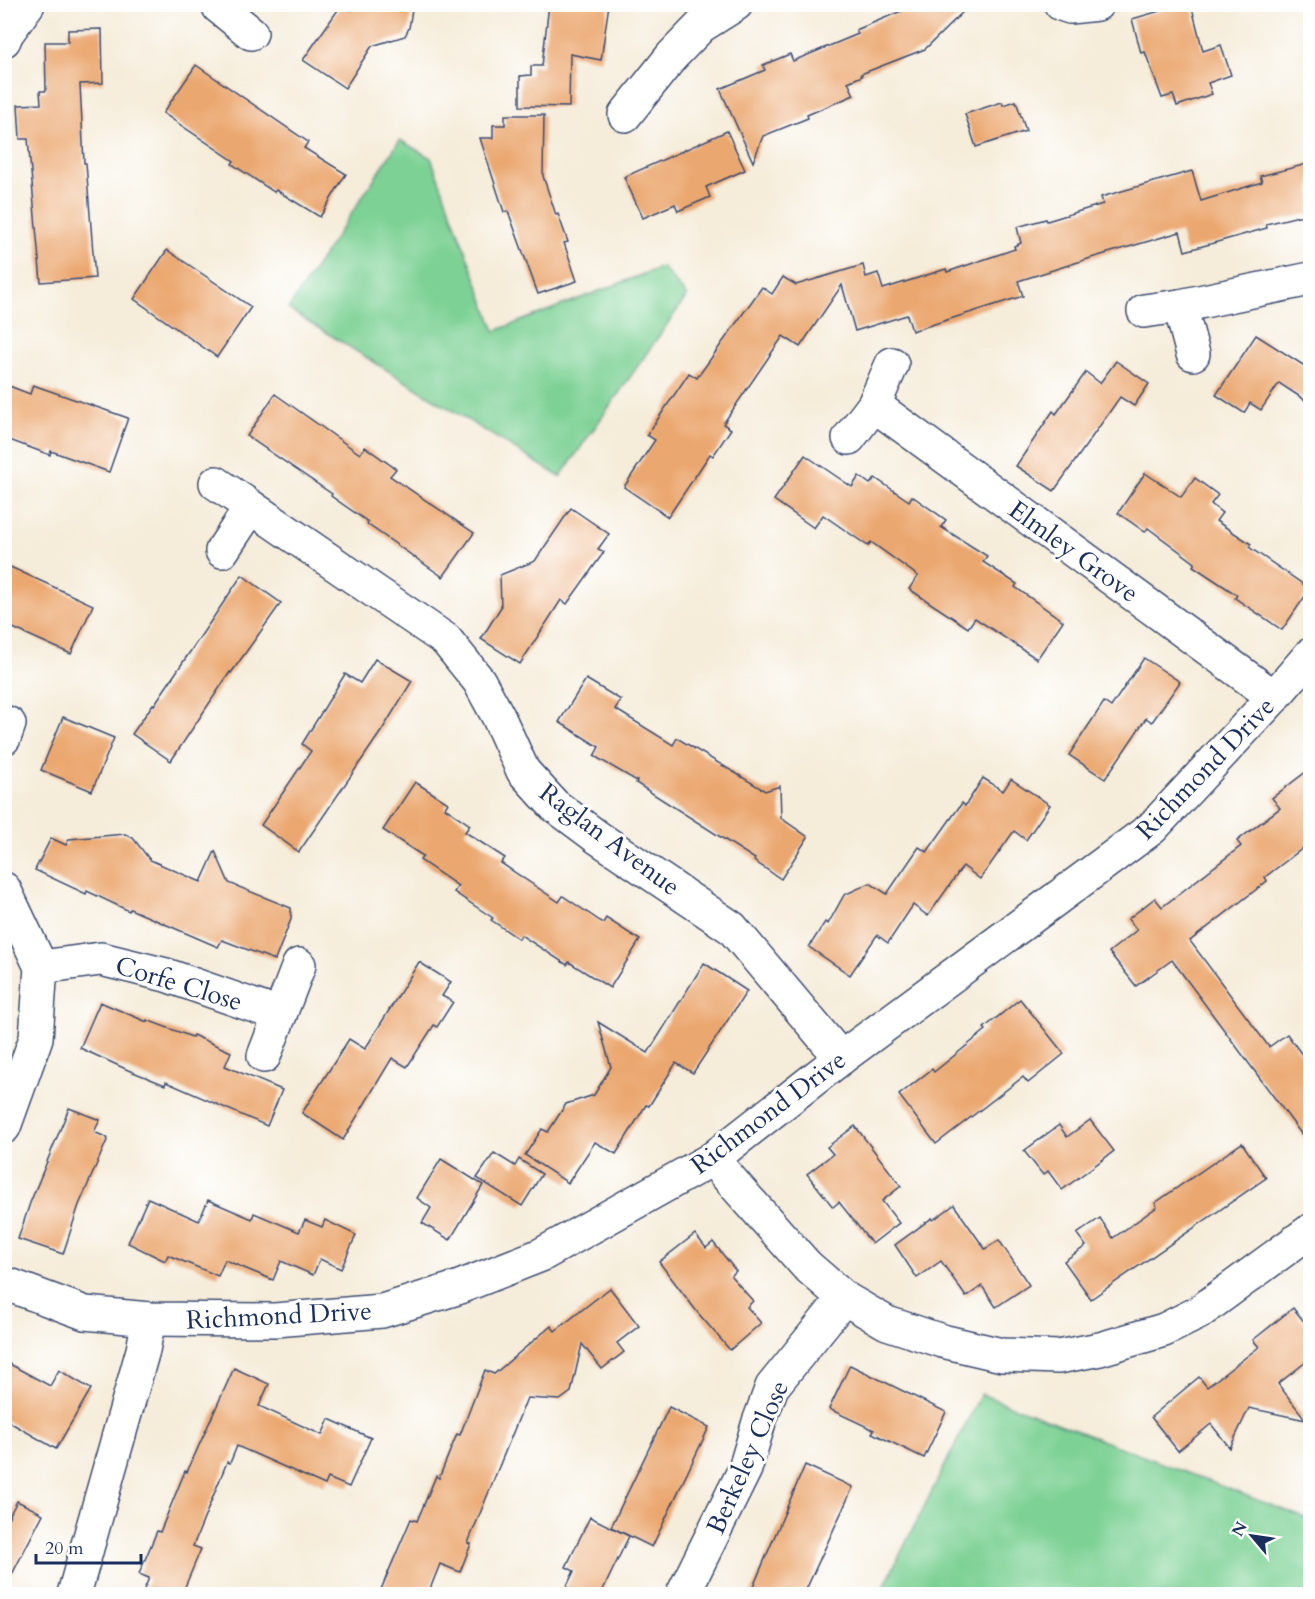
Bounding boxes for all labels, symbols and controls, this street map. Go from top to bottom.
street label: Elmley Grove [1002,492,1146,610]
street label: Richmond Drive [1128,689,1283,847]
street label: Raglan Avenue [532,775,687,904]
street label: Corfe Close [111,948,247,1019]
street label: Richmond Drive [684,1042,853,1182]
street label: Richmond Drive [185,1293,373,1338]
street label: Berkeley Close [698,1375,797,1540]
north arrow [1222,1506,1282,1566]
text: N [1227,1518,1253,1541]
scale bar [36,1527,141,1565]
text: 20 m [45,1536,84,1561]

